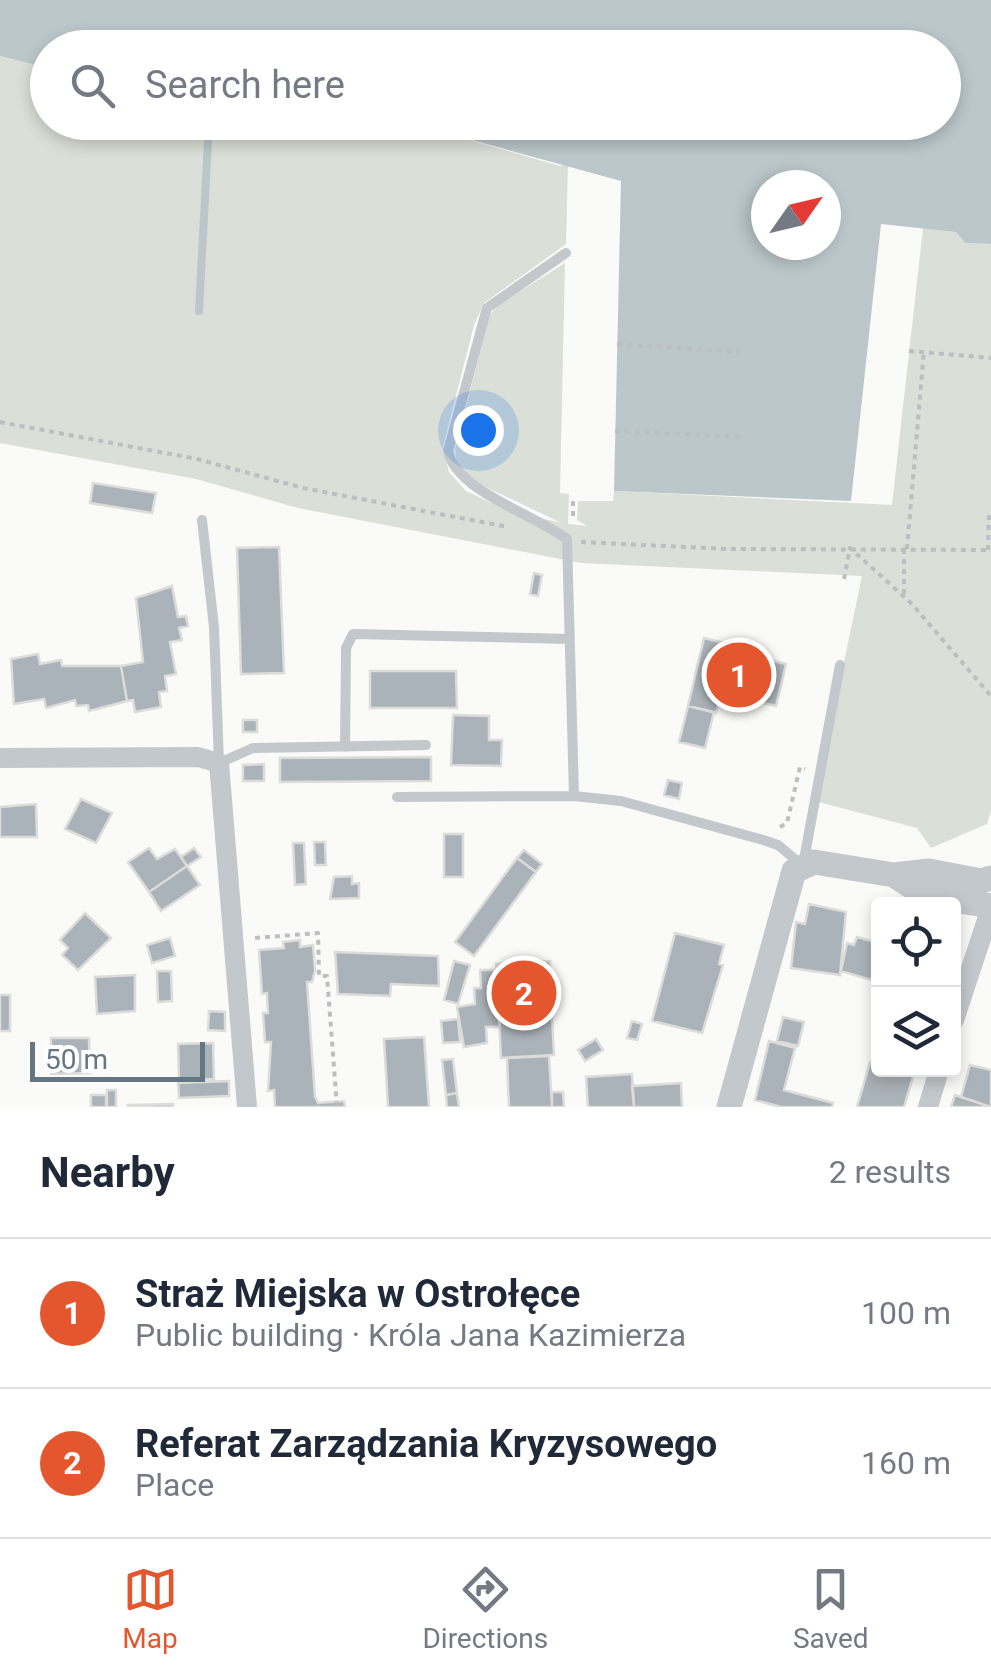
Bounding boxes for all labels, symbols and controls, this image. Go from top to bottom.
search box [30,30,961,140]
icon: search [65,58,120,113]
text: Search here [145,63,345,107]
north arrow [751,170,841,260]
your location [453,405,504,456]
pin: 1 [706,638,772,712]
map controls [871,897,961,1077]
button: locate [871,897,961,987]
pin: 2 [492,956,556,1030]
button: layers [871,987,961,1077]
scale bar [30,1037,205,1082]
text: 50 m [45,1043,108,1076]
text: Nearby [40,1148,175,1197]
text: 2 results [829,1153,951,1191]
text: Straż Miejska w Ostrołęce [135,1272,580,1316]
text: 1 [63,1294,82,1332]
text: 100 m [861,1294,951,1332]
text: Public building · Króla Jana Kazimierza [135,1316,686,1354]
text: Referat Zarządzania Kryzysowego [135,1422,717,1466]
text: 2 [63,1444,82,1482]
text: 160 m [861,1444,951,1482]
text: Place [135,1466,214,1504]
tab: Map [122,1562,178,1655]
tab: Directions [422,1562,548,1655]
tab: Saved [793,1562,869,1655]

